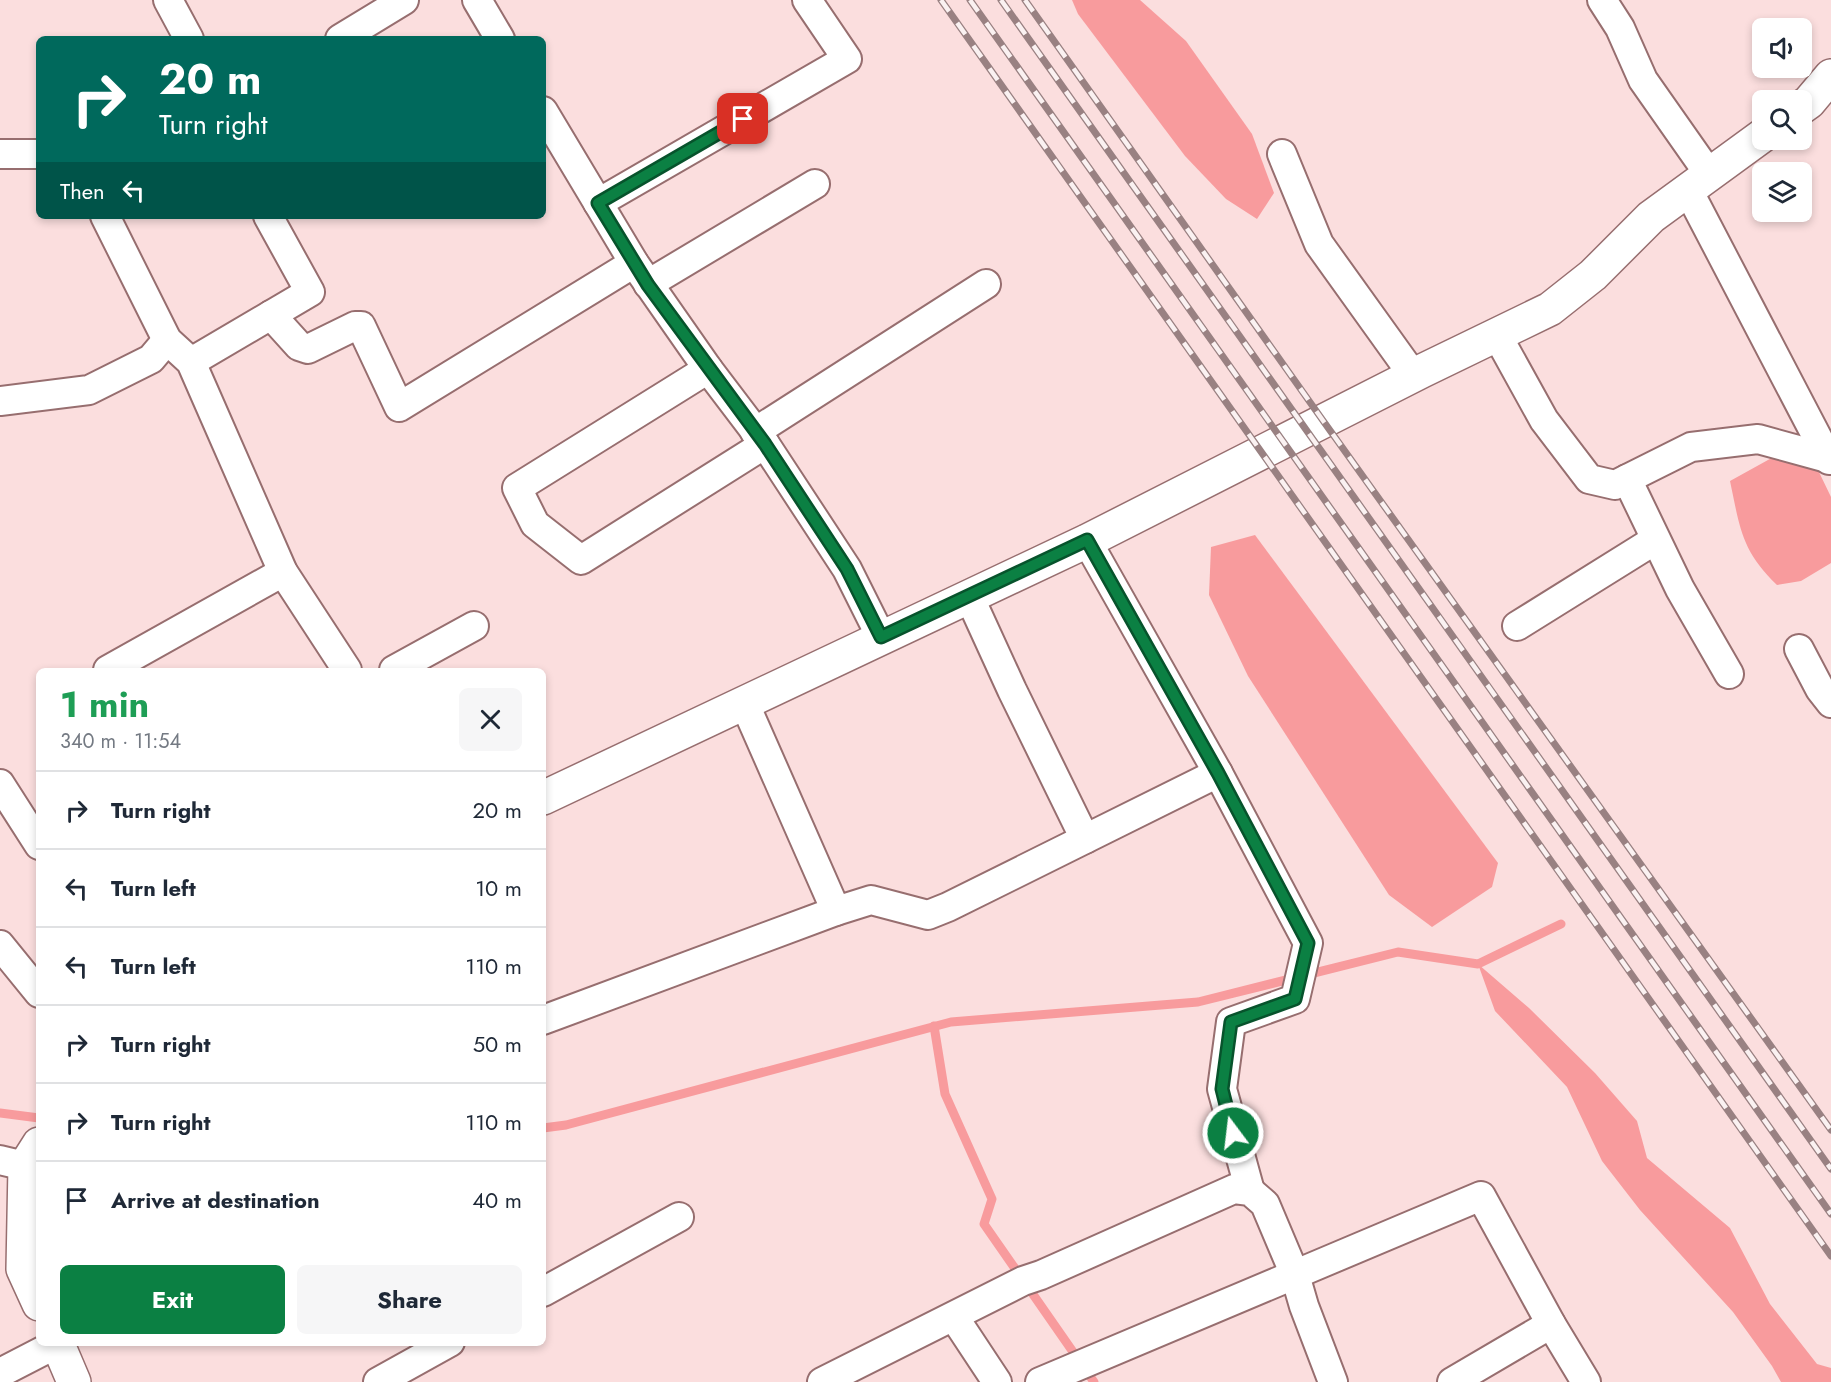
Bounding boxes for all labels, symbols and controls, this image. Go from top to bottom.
map controls [1752,18,1812,222]
button: sound [1752,18,1812,78]
text: 20 m [159,49,261,110]
icon: right [60,60,138,138]
button: search [1752,90,1812,150]
pin [717,93,768,144]
icon: arrive [726,102,759,135]
text: Turn right [159,105,267,144]
button: layers [1752,162,1812,222]
icon: left [117,174,150,207]
text: Then [60,175,105,207]
text: 1 min [60,678,149,730]
button: close [459,688,522,751]
text: 340 m · 11:54 [60,727,181,756]
icon: right [60,794,93,827]
text: Turn right [111,794,211,826]
text: 20 m [473,794,522,826]
icon: left [60,872,93,905]
text: Turn left [111,872,196,904]
text: 10 m [475,872,522,904]
icon: left [60,950,93,983]
text: Turn left [111,950,196,982]
text: 110 m [465,950,522,982]
icon: right [60,1028,93,1061]
text: Turn right [111,1028,211,1060]
text: 50 m [473,1028,522,1060]
position arrow [1201,1101,1265,1165]
icon: right [60,1106,93,1139]
text: Turn right [111,1106,211,1138]
text: 110 m [465,1106,522,1138]
icon: arrive [60,1184,93,1217]
text: Arrive at destination [111,1184,320,1216]
text: 40 m [472,1184,522,1216]
button: Exit [60,1265,285,1334]
button: Share [297,1265,522,1334]

